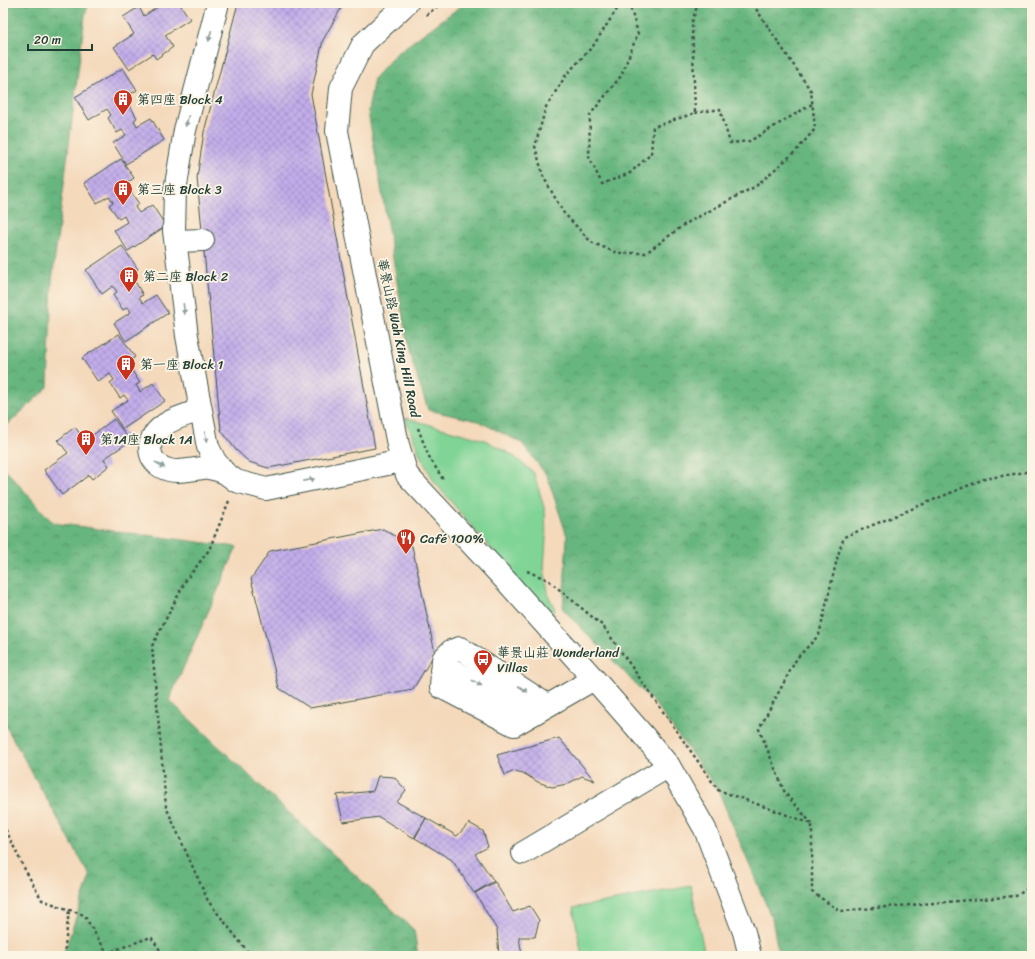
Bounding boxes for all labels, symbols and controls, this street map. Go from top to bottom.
scale bar [28,26,92,52]
text: 20 m [34,29,61,51]
one-way arrow [207,30,213,42]
building icon: 第四座 Block 4 [112,88,134,116]
place label: 第四座 Block 4 [137,88,223,111]
one-way arrow [184,114,190,127]
building icon: 第三座 Block 3 [112,178,134,206]
place label: 第三座 Block 3 [137,178,222,201]
street label: 華景山路 Wah King Hill Road [371,256,427,421]
building icon: 第二座 Block 2 [118,265,140,293]
place label: 第二座 Block 2 [143,265,229,288]
one-way arrow [180,303,187,315]
building icon: 第一座 Block 1 [115,353,137,381]
place label: 第一座 Block 1 [140,353,224,376]
building icon: 第1A座 Block 1A [75,428,97,456]
place label: 第1A座 Block 1A [100,428,193,451]
one-way arrow [204,431,210,444]
one-way arrow [154,461,166,468]
one-way arrow [303,476,316,482]
restaurant icon: Café 100% [395,527,417,555]
place label: Café 100% [420,527,484,550]
place label: 華景山莊 Wonderland Villas [497,641,620,679]
bus stop icon: 華景山莊 Wonderland Villas [472,648,494,676]
one-way arrow [471,680,483,687]
one-way arrow [517,685,528,693]

